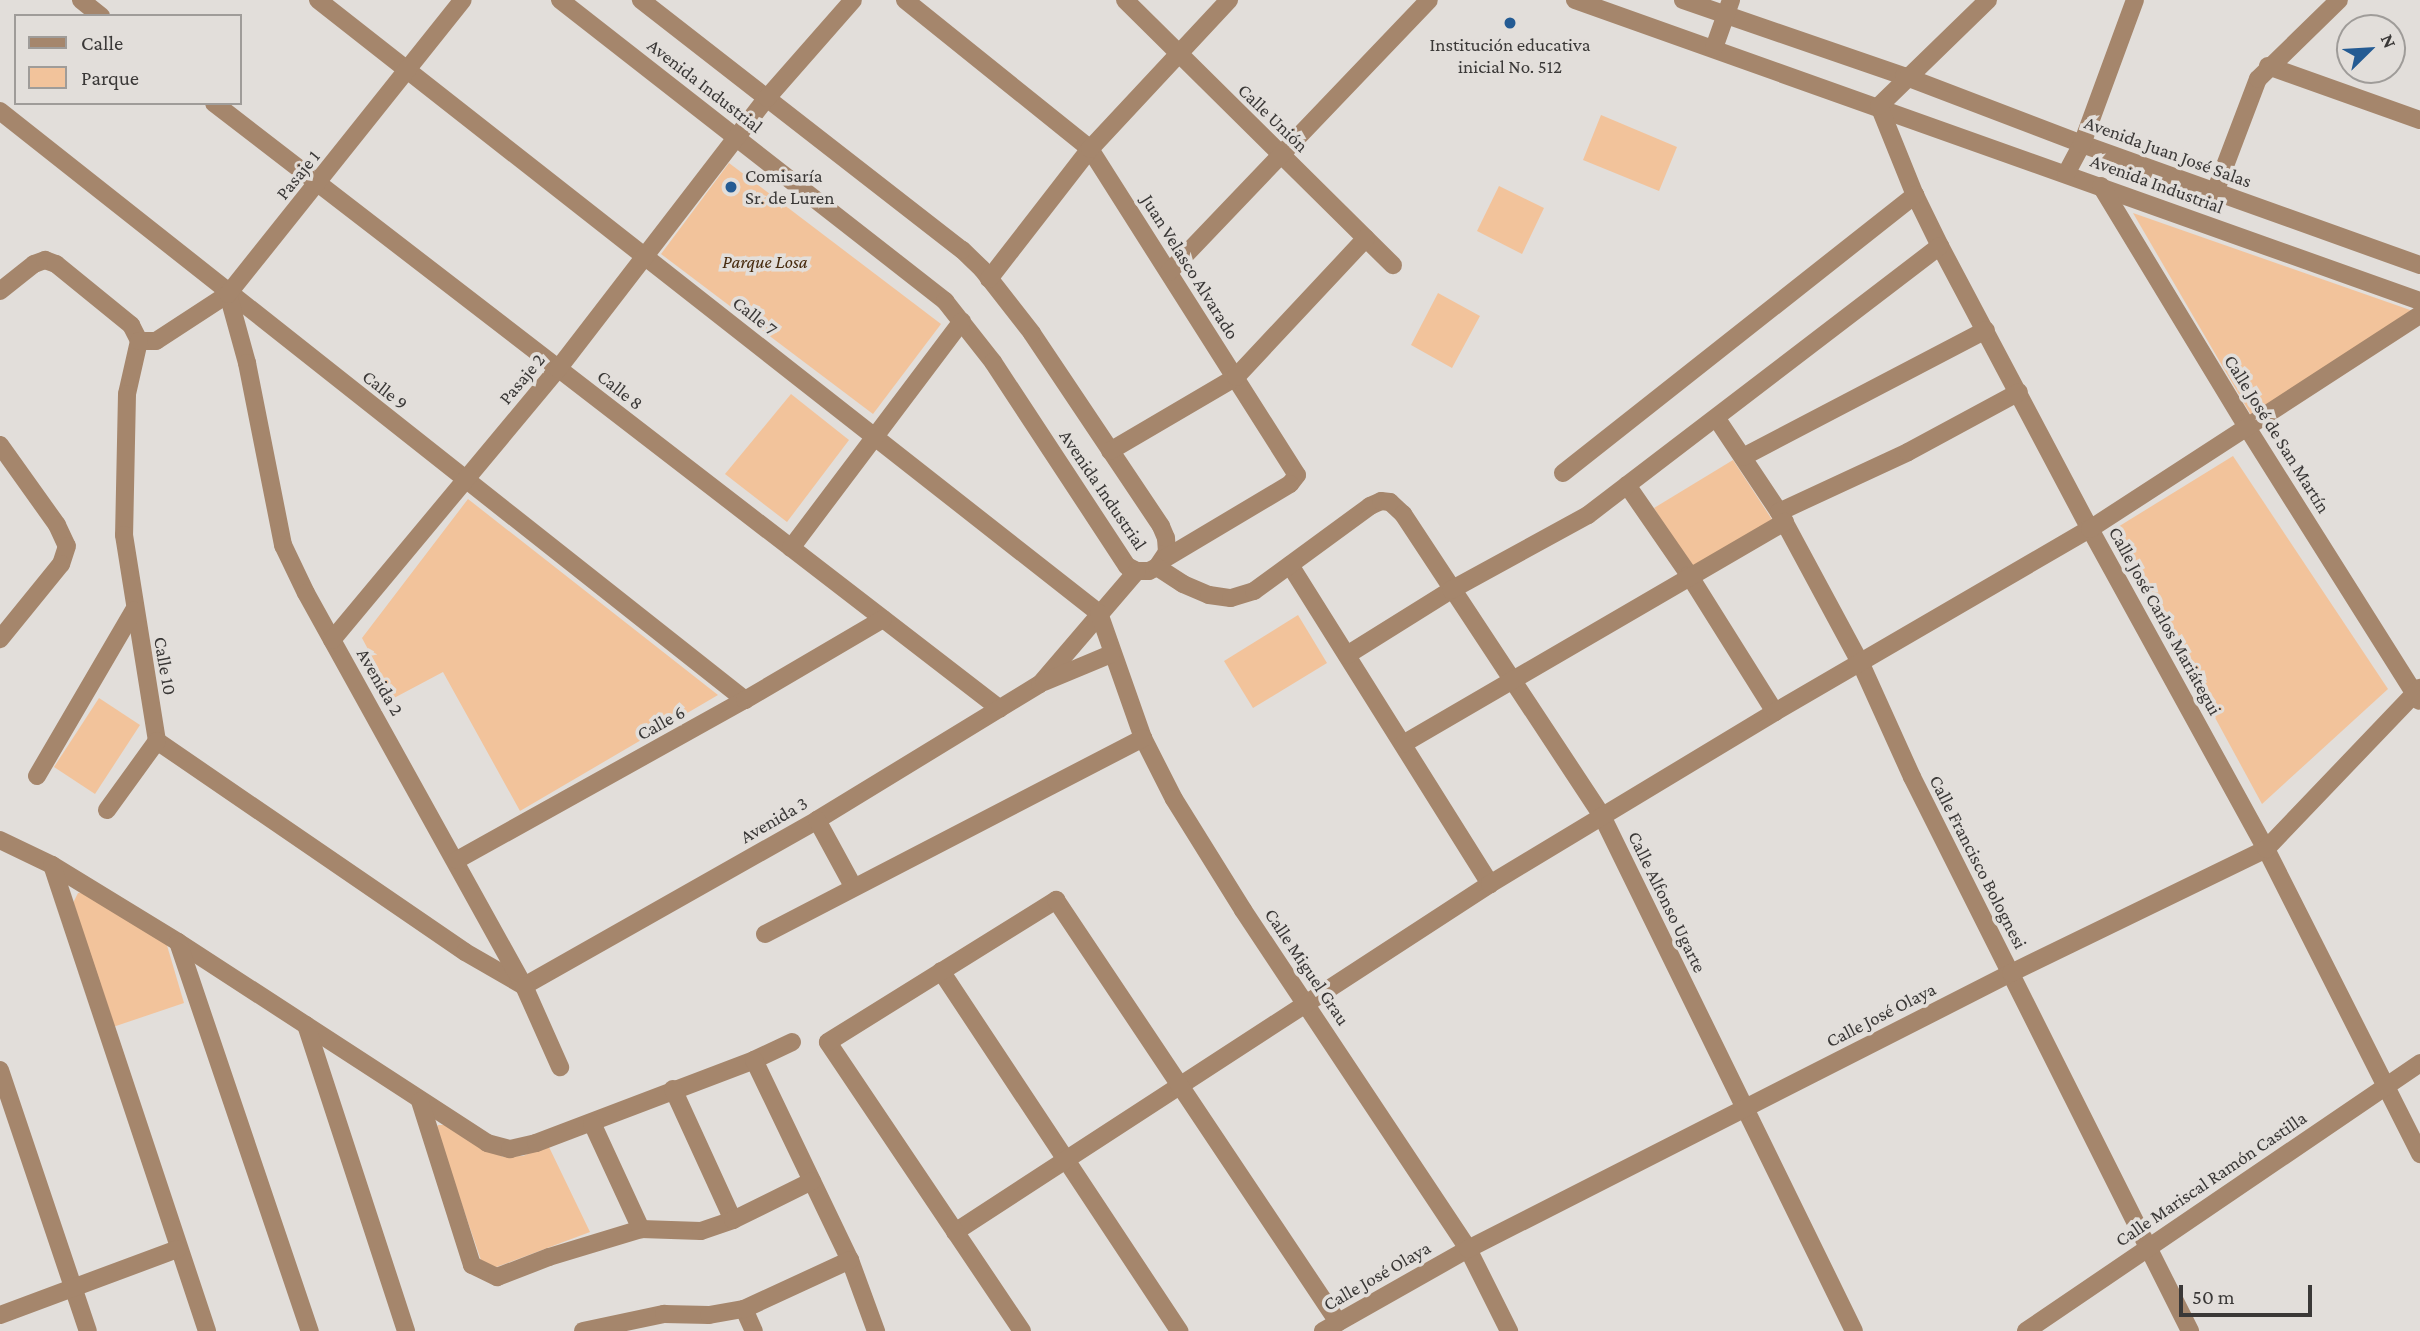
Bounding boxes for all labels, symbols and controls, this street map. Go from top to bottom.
legend [14,14,242,105]
north arrow [2336,14,2406,84]
marker: Institución educativa inicial No. 512 [1502,15,1518,31]
text: Calle [81,31,123,55]
text: N [2377,31,2401,51]
street label: Avenida Industrial [643,34,767,138]
place label: Institución educativa inicial No. 512 [1430,34,1590,78]
text: Parque [81,66,139,90]
street label: Calle Unión [1233,79,1313,157]
street label: Avenida Juan José Salas [2081,111,2255,193]
street label: Pasaje 1 [271,146,325,204]
street label: Avenida Industrial [2087,149,2227,219]
place label: Comisaría Sr. de Luren [745,165,834,209]
marker: Comisaría Sr. de Luren [723,179,739,195]
street label: Juan Velasco Alvarado [1136,190,1244,344]
park label: Parque Losa [722,251,808,273]
street label: Calle 7 [728,291,782,341]
street label: Pasaje 2 [494,349,550,409]
street label: Calle José de San Martín [2219,351,2335,517]
street label: Calle 9 [358,365,412,415]
street label: Calle 8 [592,365,648,415]
street label: Avenida Industrial [1054,426,1152,554]
street label: Calle José Carlos Mariátegui [2104,523,2226,719]
street label: Calle 10 [149,635,181,697]
street label: Avenida 2 [352,644,408,720]
street label: Calle 6 [633,701,689,745]
street label: Calle Francisco Bolognesi [1924,771,2032,953]
street label: Avenida 3 [736,792,812,848]
street label: Calle Alfonso Ugarte [1623,828,1711,976]
street label: Calle Miguel Grau [1260,904,1354,1030]
street label: Calle José Olaya [1822,978,1940,1052]
street label: Calle Mariscal Ramón Castilla [2111,1106,2311,1252]
street label: Calle José Olaya [1319,1236,1435,1316]
scale bar [2182,1272,2315,1316]
text: 50 m [2192,1285,2235,1309]

